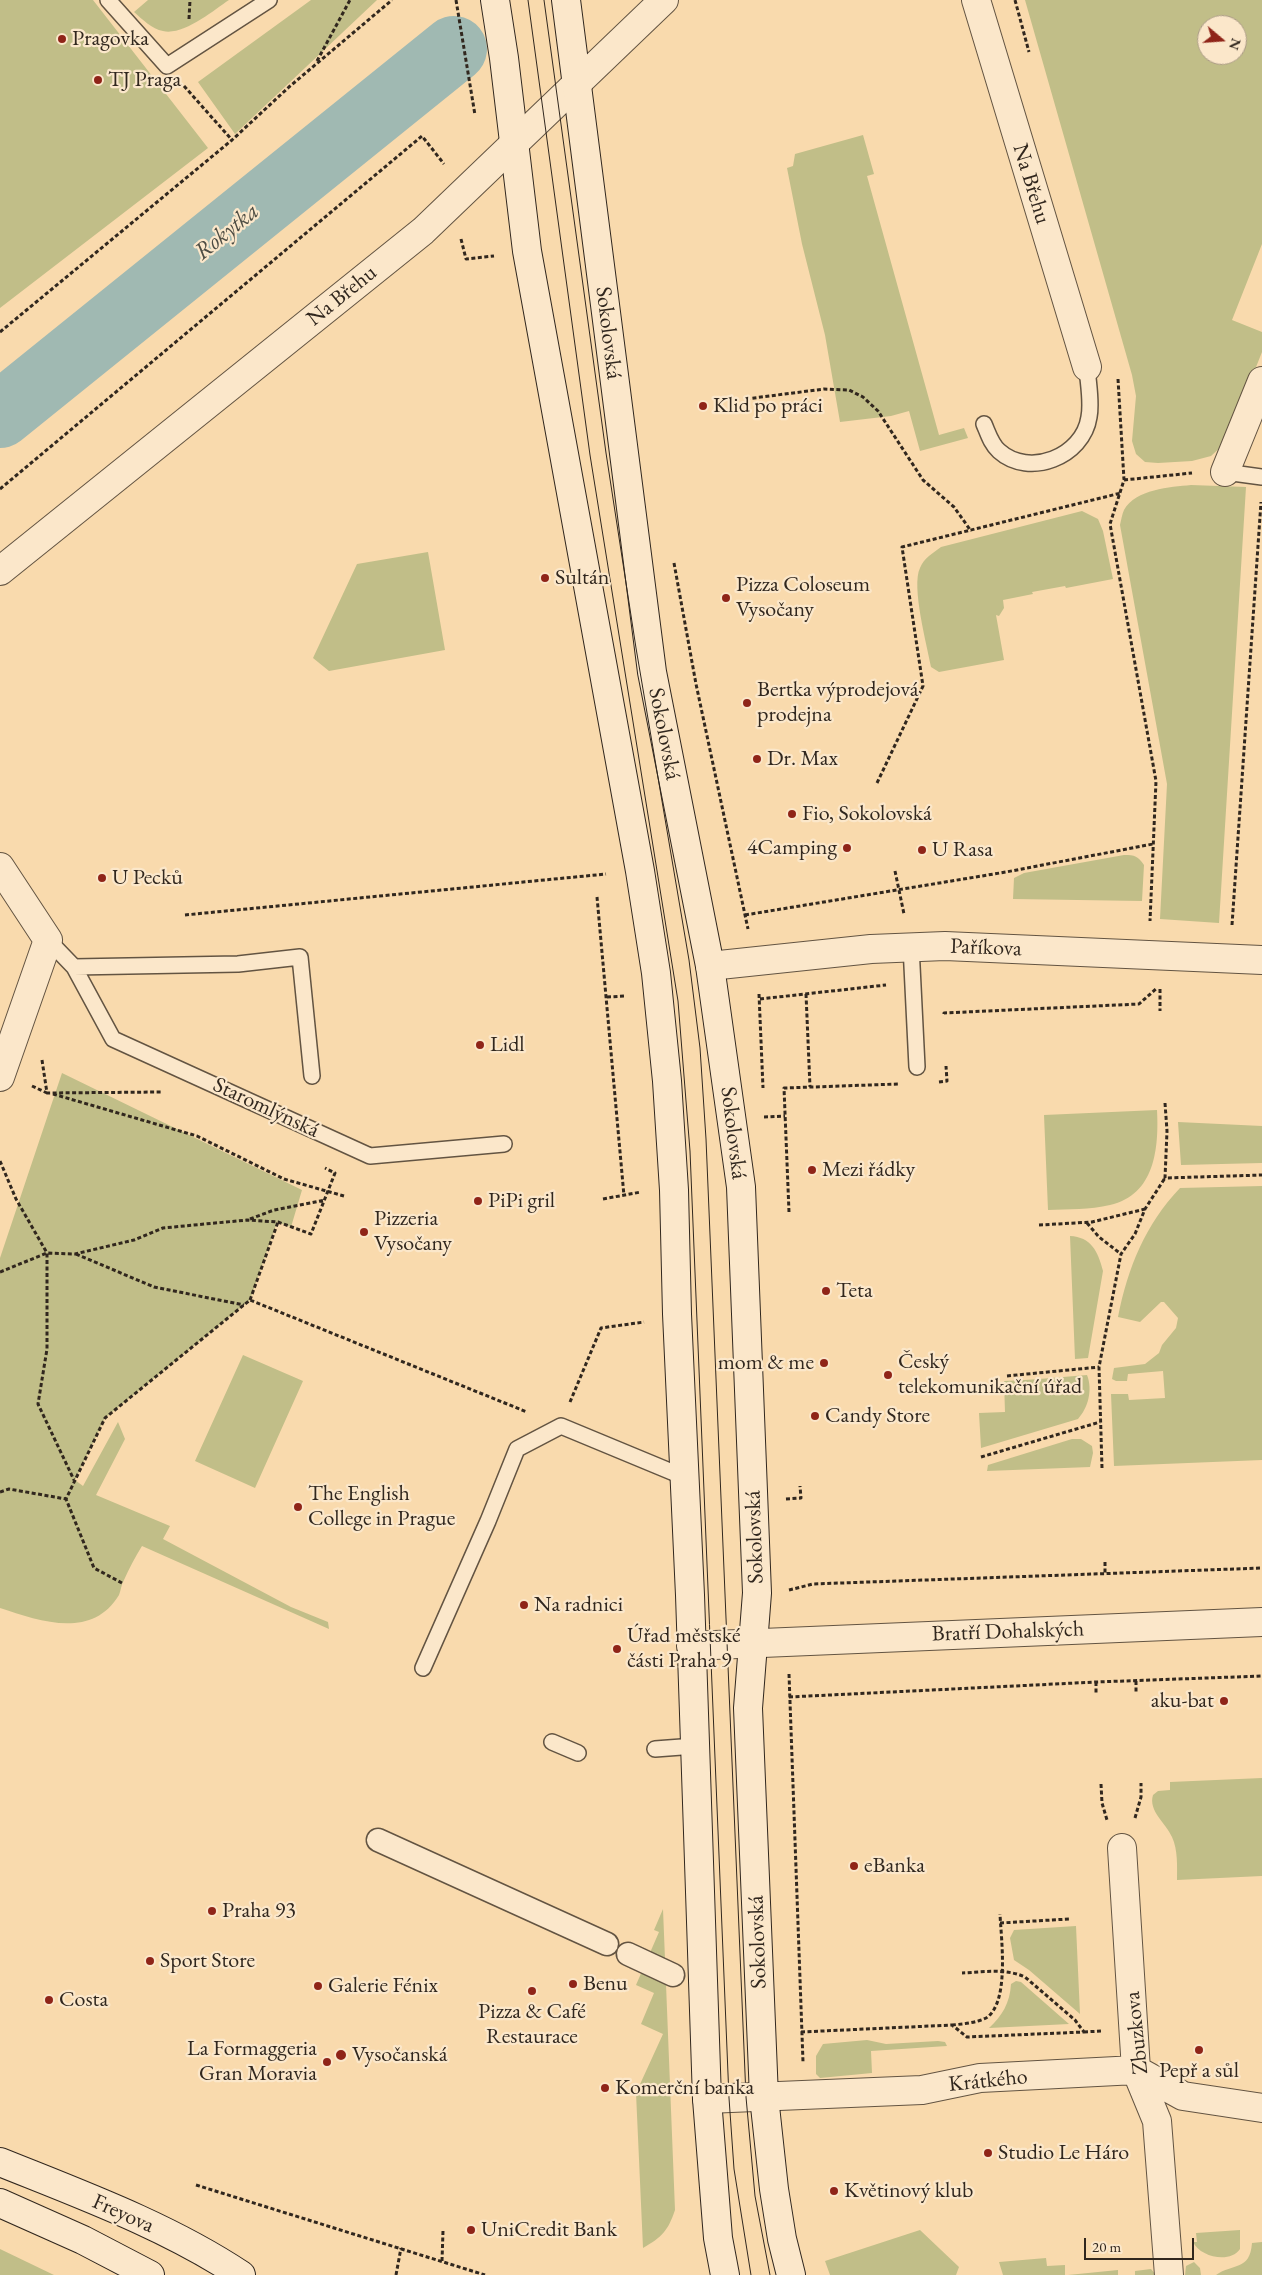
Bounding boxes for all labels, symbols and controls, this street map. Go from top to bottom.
north arrow [1197,15,1247,65]
place label: Pragovka [72,26,149,52]
marker: Pragovka [56,33,68,45]
text: N [1225,36,1246,52]
place label: TJ Praga [108,67,181,93]
marker: TJ Praga [92,74,104,86]
street label: Na Břehu [1006,141,1056,227]
water label: Rokytka [189,197,265,267]
street label: Na Břehu [302,260,382,332]
street label: Sokolovská [589,285,627,381]
place label: Klid po práci [713,393,823,419]
marker: Klid po práci [697,400,709,412]
place label: Sultán [555,565,609,591]
marker: Sultán [539,572,551,584]
place label: Pizza Coloseum Vysočany [736,572,870,624]
marker: Pizza Coloseum Vysočany [720,592,732,604]
place label: Bertka výprodejová prodejna [757,677,919,728]
street label: Sokolovská [642,686,686,782]
marker: Bertka výprodejová prodejna [741,697,753,709]
place label: Dr. Max [767,746,838,772]
marker: Dr. Max [751,753,763,765]
place label: Fio, Sokolovská [802,801,932,827]
marker: Fio, Sokolovská [786,808,798,820]
place label: 4Camping [747,835,837,861]
place label: U Rasa [932,837,993,863]
marker: 4Camping [841,842,853,854]
marker: U Rasa [916,844,928,856]
place label: U Pecků [112,865,183,891]
marker: U Pecků [96,872,108,884]
street label: Paříkova [950,934,1022,962]
place label: Lidl [490,1032,525,1058]
marker: Lidl [474,1039,486,1051]
street label: Staromlýnská [209,1072,323,1144]
street label: Sokolovská [714,1085,752,1181]
place label: Mezi řádky [822,1157,915,1183]
marker: Mezi řádky [806,1164,818,1176]
place label: PiPi gril [488,1188,555,1214]
marker: PiPi gril [472,1195,484,1207]
place label: Pizzeria Vysočany [374,1206,452,1258]
marker: Pizzeria Vysočany [358,1226,370,1238]
place label: Teta [836,1278,873,1304]
marker: Teta [820,1285,832,1297]
place label: Český telekomunikační úřad [898,1349,1082,1400]
place label: mom & me [718,1350,814,1376]
marker: mom & me [818,1357,830,1369]
marker: Český telekomunikační úřad [882,1369,894,1381]
place label: Candy Store [825,1403,930,1429]
marker: Candy Store [809,1410,821,1422]
place label: The English College in Prague [308,1481,455,1532]
street label: Sokolovská [740,1490,770,1584]
marker: The English College in Prague [292,1501,304,1513]
place label: Na radnici [534,1592,623,1618]
marker: Na radnici [518,1599,530,1611]
street label: Bratří Dohalských [931,1616,1085,1648]
place label: Úřad městské části Praha 9 [627,1623,741,1674]
marker: Úřad městské části Praha 9 [611,1643,623,1655]
place label: aku-bat [1151,1688,1214,1714]
marker: aku-bat [1218,1695,1230,1707]
place label: eBanka [864,1853,925,1879]
marker: eBanka [848,1860,860,1872]
street label: Sokolovská [743,1895,773,1989]
place label: Praha 93 [222,1898,296,1924]
marker: Praha 93 [206,1905,218,1917]
place label: Sport Store [160,1948,255,1974]
marker: Sport Store [144,1955,156,1967]
place label: Benu [583,1971,628,1997]
place label: Galerie Fénix [328,1973,438,1999]
marker: Benu [567,1978,579,1990]
marker: Galerie Fénix [312,1980,324,1992]
marker: Pizza & Café Restaurace [526,1985,538,1997]
place label: Costa [59,1987,108,2013]
street label: Zbuzkova [1120,1990,1154,2076]
marker: Costa [43,1994,55,2006]
place label: Pizza & Café Restaurace [478,1999,586,2050]
place label: La Formaggeria Gran Moravia [187,2036,317,2088]
place label: Vysočanská [352,2042,447,2068]
marker: Pepř a sůl [1193,2044,1205,2056]
marker: Vysočanská [334,2048,348,2062]
marker: La Formaggeria Gran Moravia [321,2056,333,2068]
place label: Pepř a sůl [1159,2058,1239,2084]
street label: Krátkého [947,2064,1029,2098]
place label: Komerční banka [615,2075,754,2101]
marker: Komerční banka [599,2082,611,2094]
place label: Studio Le Háro [998,2140,1129,2166]
marker: Studio Le Háro [982,2147,994,2159]
place label: Květinový klub [844,2178,973,2204]
marker: Květinový klub [828,2185,840,2197]
street label: Freyova [88,2189,158,2239]
place label: UniCredit Bank [481,2217,617,2243]
marker: UniCredit Bank [465,2224,477,2236]
scale bar [1087,2228,1197,2260]
text: 20 m [1092,2237,1121,2256]

